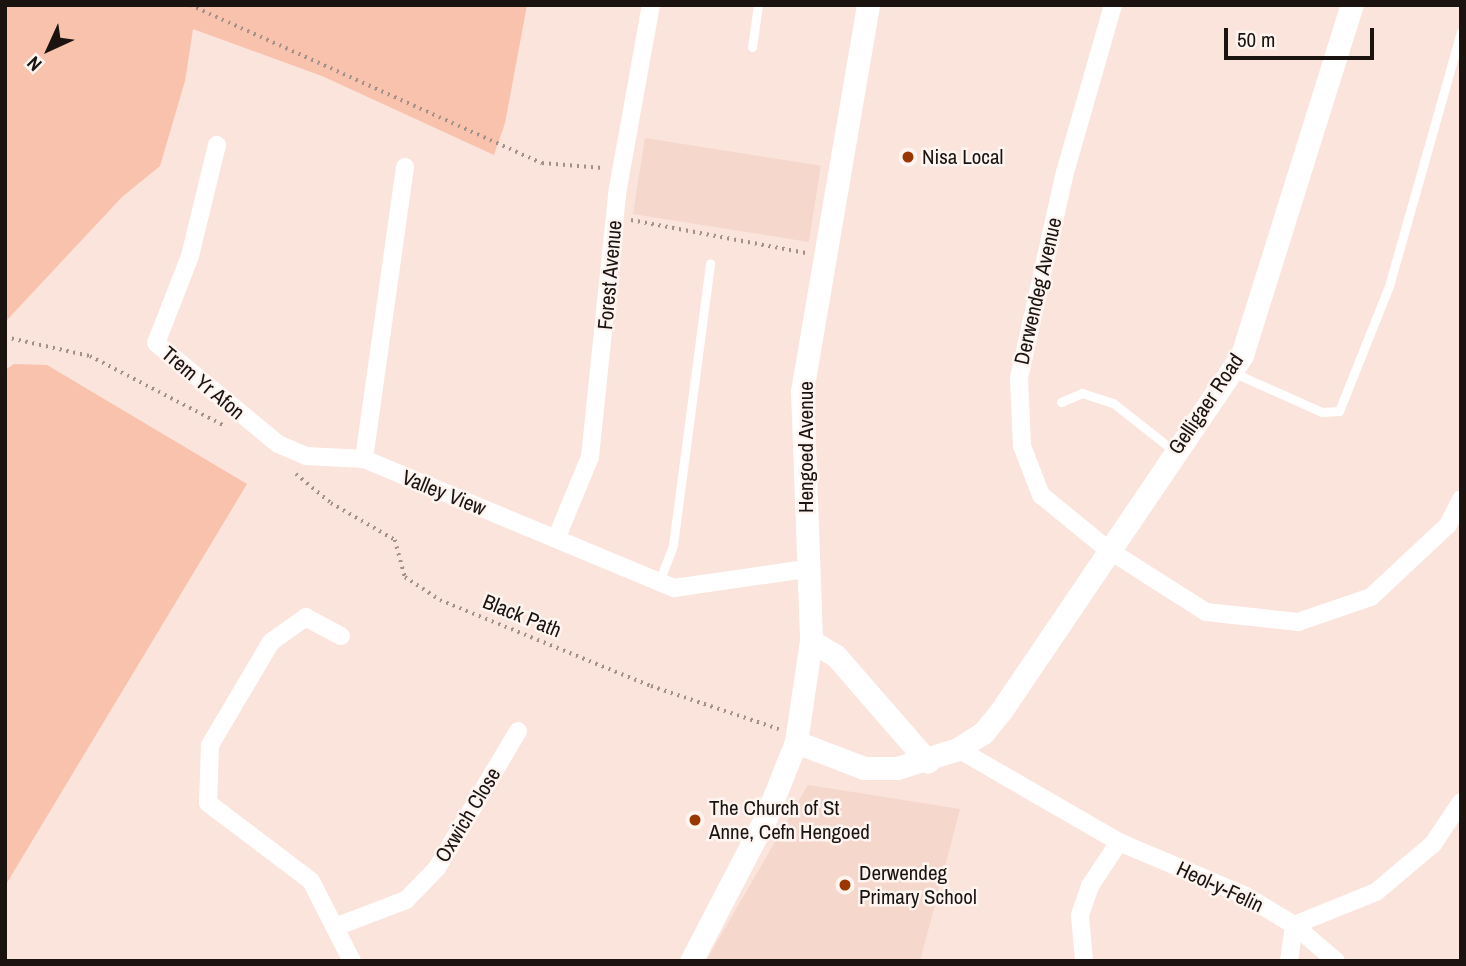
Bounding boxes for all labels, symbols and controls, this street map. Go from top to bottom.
north arrow [14,14,84,84]
scale bar [1228,14,1378,58]
text: 50 m [1237,25,1275,54]
text: N [21,51,47,77]
place label: Nisa Local [922,144,1003,170]
marker: Nisa Local [900,149,916,165]
street label: Derwendeg Avenue [1009,215,1067,367]
street label: Forest Avenue [593,219,627,331]
street label: Trem Yr Afon [156,341,250,425]
street label: Gelligaer Road [1163,349,1249,459]
street label: Hengoed Avenue [793,381,819,513]
street label: Valley View [398,465,490,521]
street label: Black Path [479,589,565,643]
street label: Oxwich Close [430,763,506,867]
place label: The Church of St Anne, Cefn Hengoed [709,795,870,845]
marker: The Church of St Anne, Cefn Hengoed [687,812,703,828]
street label: Heol-y-Felin [1173,856,1267,918]
place label: Derwendeg Primary School [859,860,977,910]
marker: Derwendeg Primary School [837,877,853,893]

